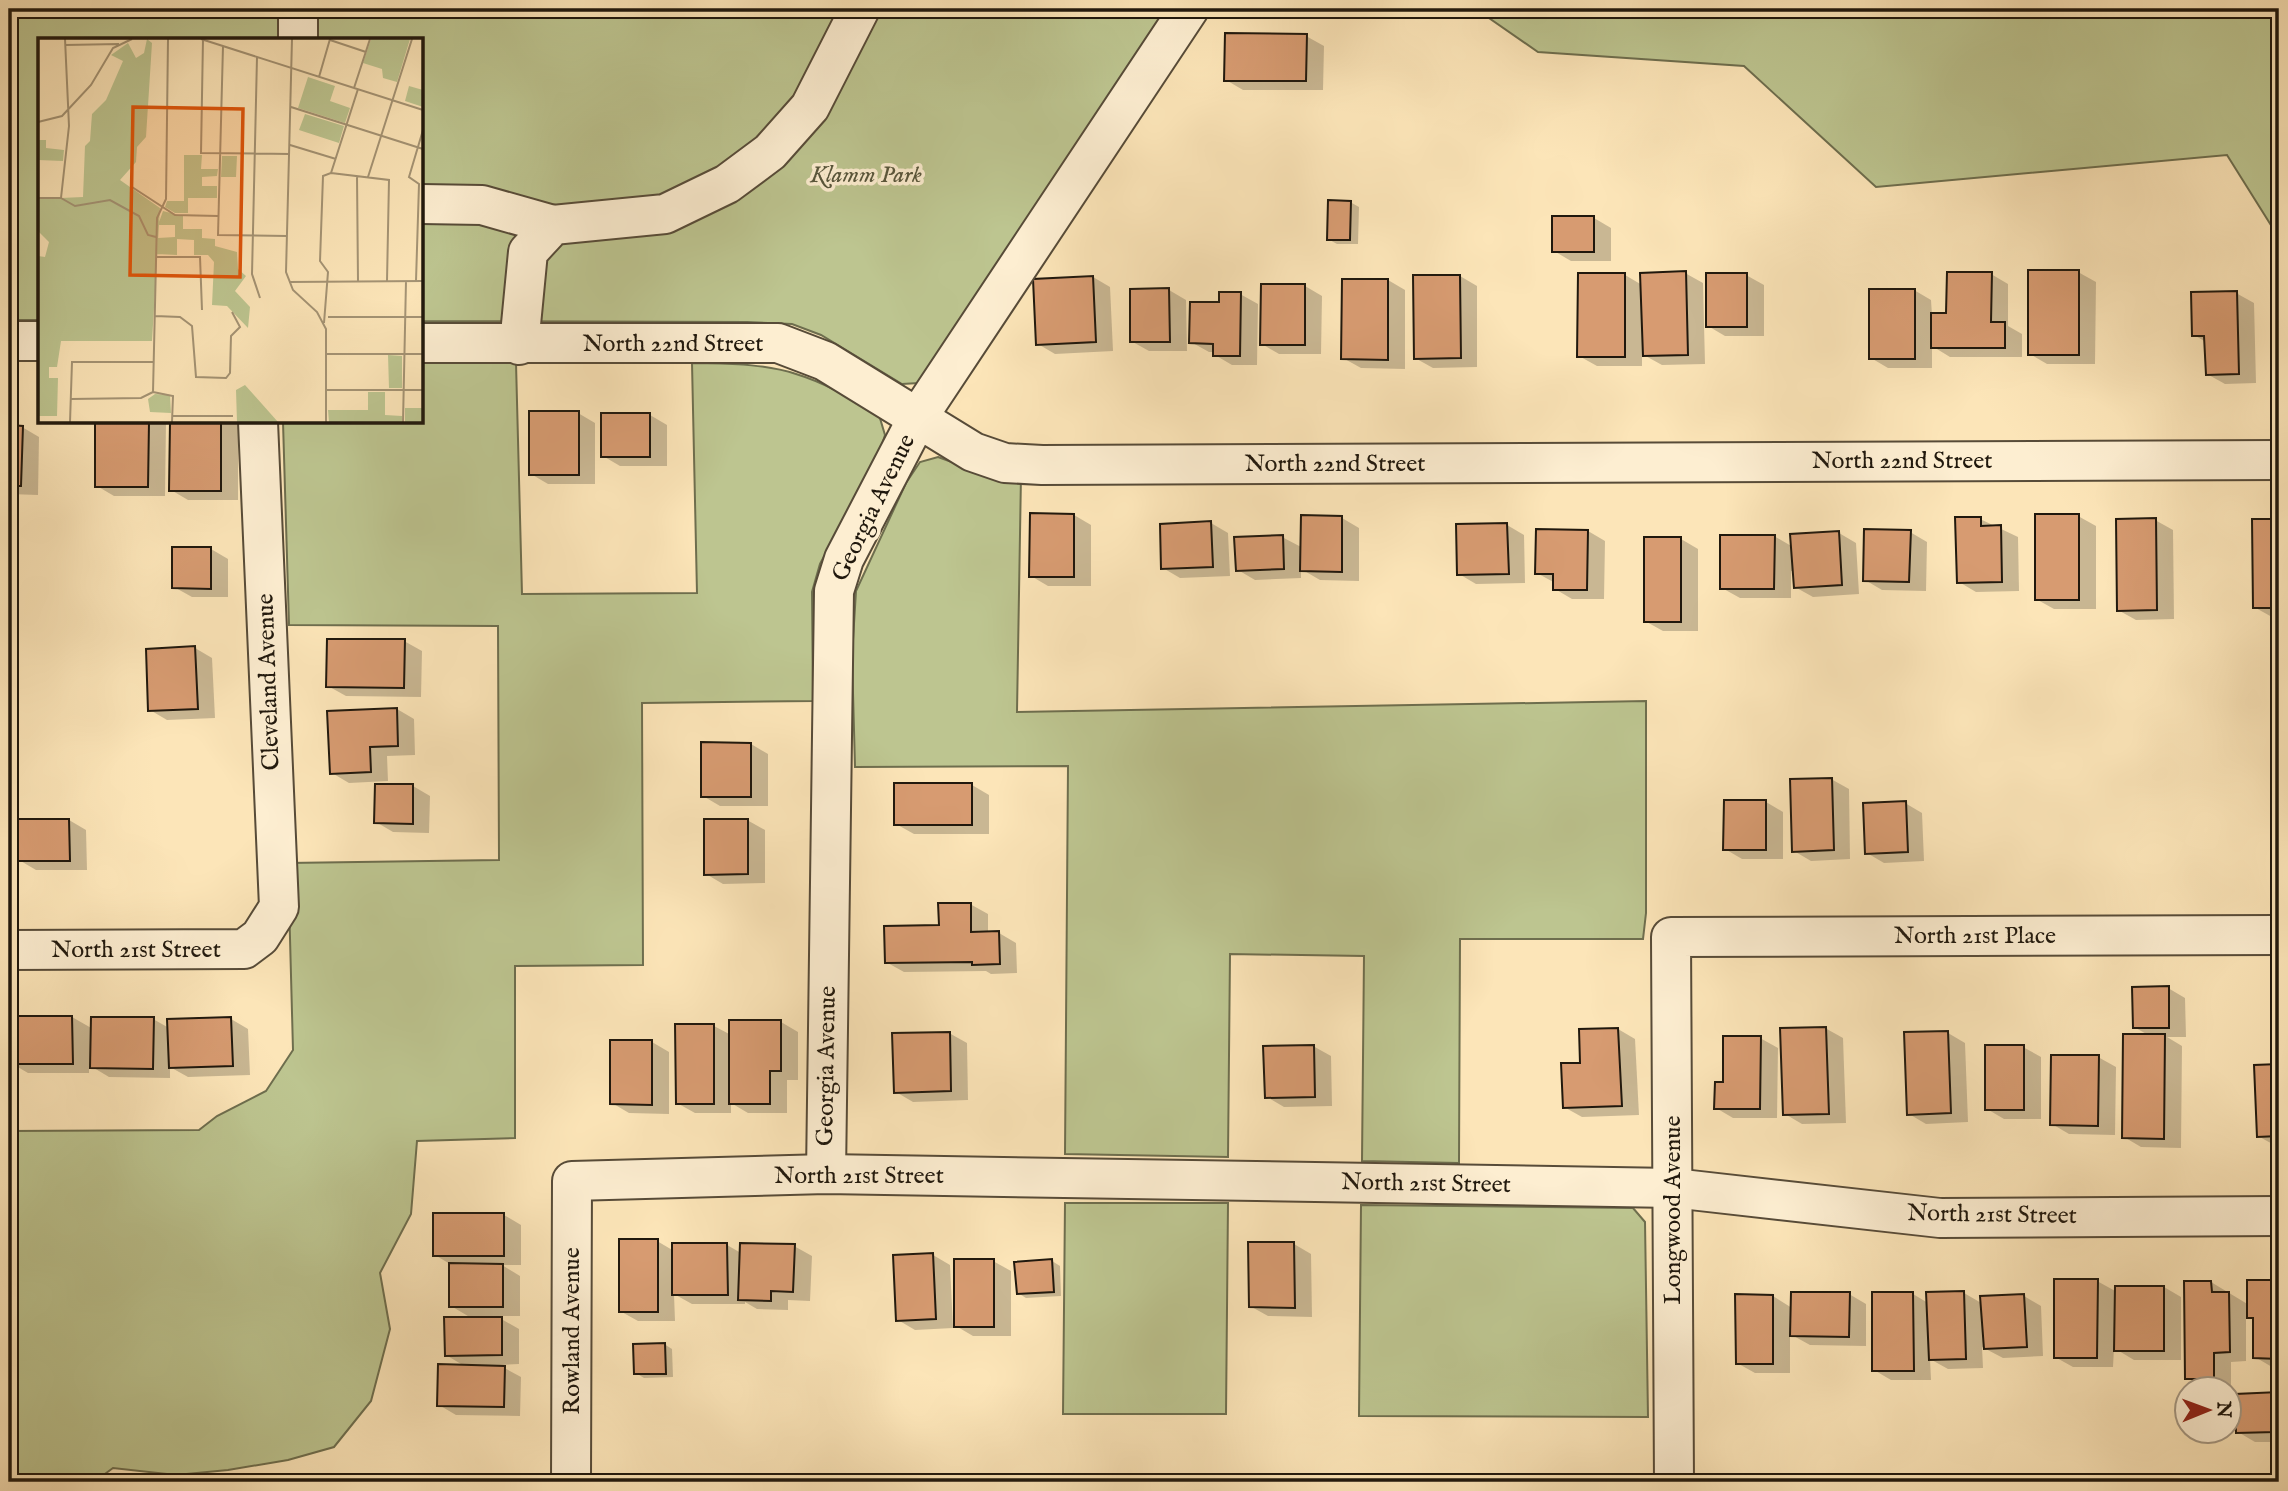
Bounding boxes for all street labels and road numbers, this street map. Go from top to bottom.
street label: North 22nd Street [583,329,763,360]
street label: Georgia Avenue [825,429,923,587]
street label: North 22nd Street [1812,446,1992,477]
street label: North 22nd Street [1245,449,1425,480]
street label: Cleveland Avenue [250,593,288,771]
street label: North 21st Place [1894,921,2056,952]
street label: North 21st Street [51,935,221,966]
street label: Georgia Avenue [810,986,844,1146]
street label: Longwood Avenue [1658,1115,1689,1305]
street label: North 21st Street [774,1161,944,1192]
street label: North 21st Street [1341,1167,1511,1201]
street label: North 21st Street [1907,1198,2077,1232]
street label: Rowland Avenue [557,1247,588,1415]

